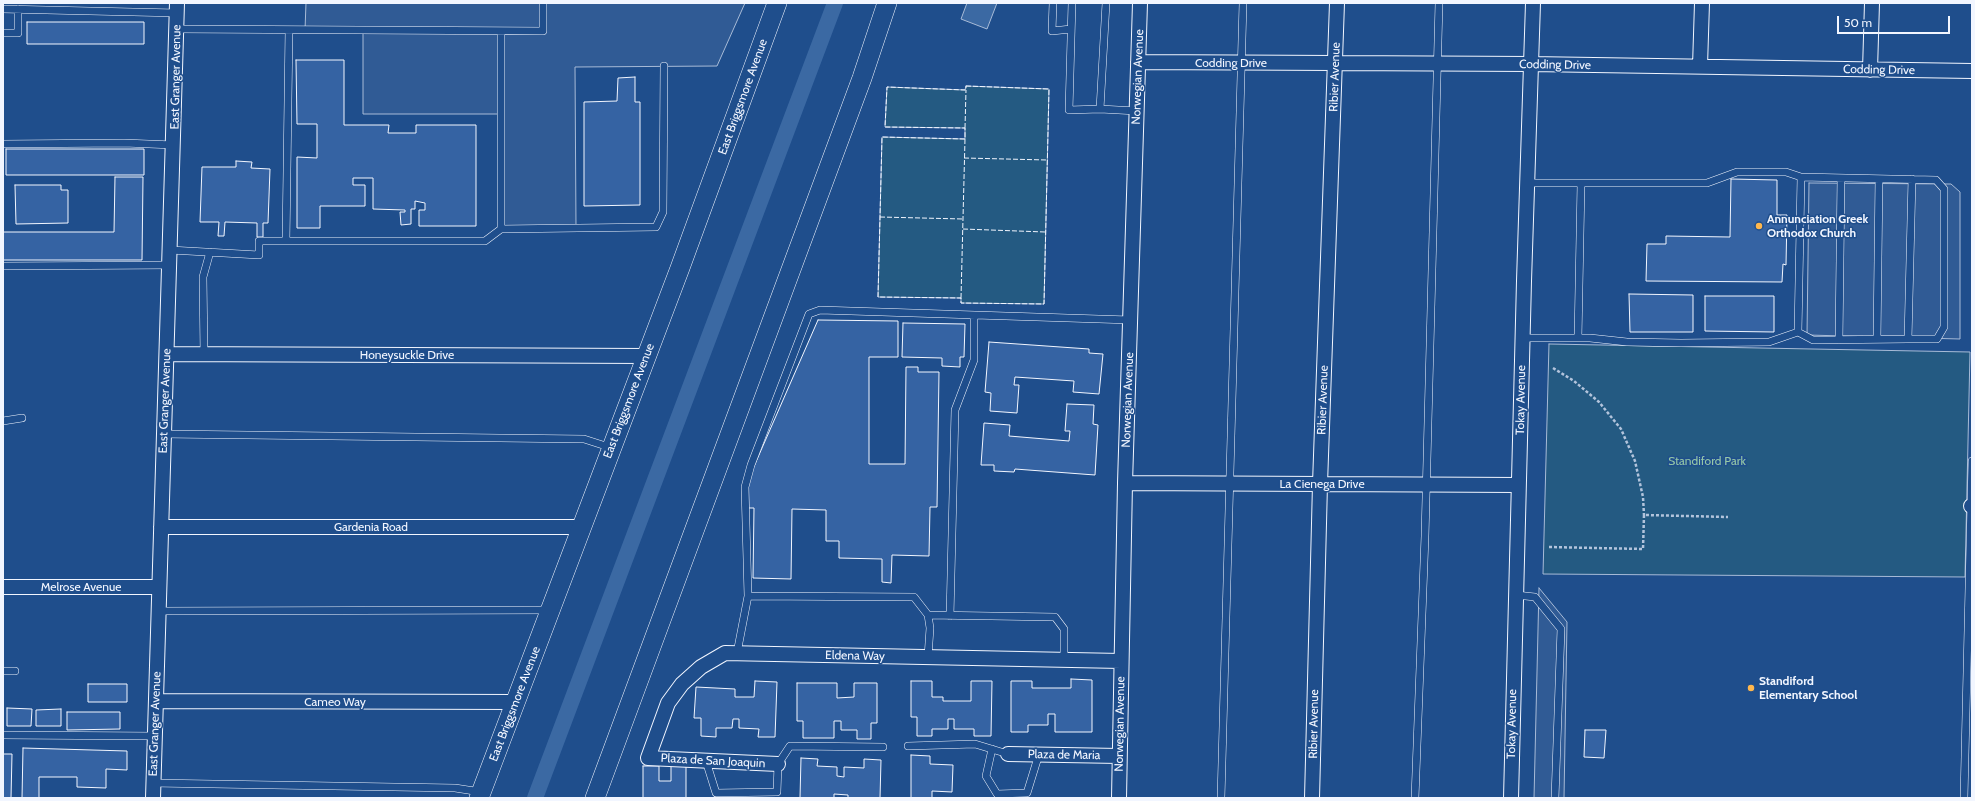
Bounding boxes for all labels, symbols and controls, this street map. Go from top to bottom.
scale bar [1839,8,1952,34]
text: 50 m [1844,15,1872,30]
street label: East Granger Avenue [168,24,184,130]
street label: Norwegian Avenue [1129,29,1147,125]
street label: East Briggsmore Avenue [715,37,771,157]
street label: Ribier Avenue [1327,42,1343,112]
street label: Codding Drive [1195,56,1267,70]
street label: Codding Drive [1519,57,1591,73]
street label: Codding Drive [1843,62,1915,78]
place label: Annunciation Greek Orthodox Church [1767,212,1868,240]
marker: Annunciation Greek Orthodox Church [1754,221,1764,231]
street label: East Briggsmore Avenue [600,341,658,461]
street label: East Granger Avenue [156,348,174,454]
street label: Honeysuckle Drive [360,348,454,362]
street label: Norwegian Avenue [1119,352,1137,448]
street label: Ribier Avenue [1315,365,1331,435]
street label: Tokay Avenue [1513,365,1529,435]
park label: Standiford Park [1668,454,1746,468]
street label: La Cienega Drive [1279,477,1365,491]
street label: Gardenia Road [334,520,408,534]
street label: Melrose Avenue [41,580,121,594]
street label: East Briggsmore Avenue [486,644,544,764]
street label: Eldena Way [825,648,885,664]
street label: East Granger Avenue [146,671,164,777]
place label: Standiford Elementary School [1759,674,1857,702]
street label: Norwegian Avenue [1112,676,1128,772]
marker: Standiford Elementary School [1746,683,1756,693]
street label: Ribier Avenue [1306,689,1322,759]
street label: Tokay Avenue [1504,689,1520,759]
street label: Cameo Way [304,695,366,709]
street label: Plaza de Maria [1028,747,1100,763]
street label: Plaza de San Joaquin [660,751,766,771]

